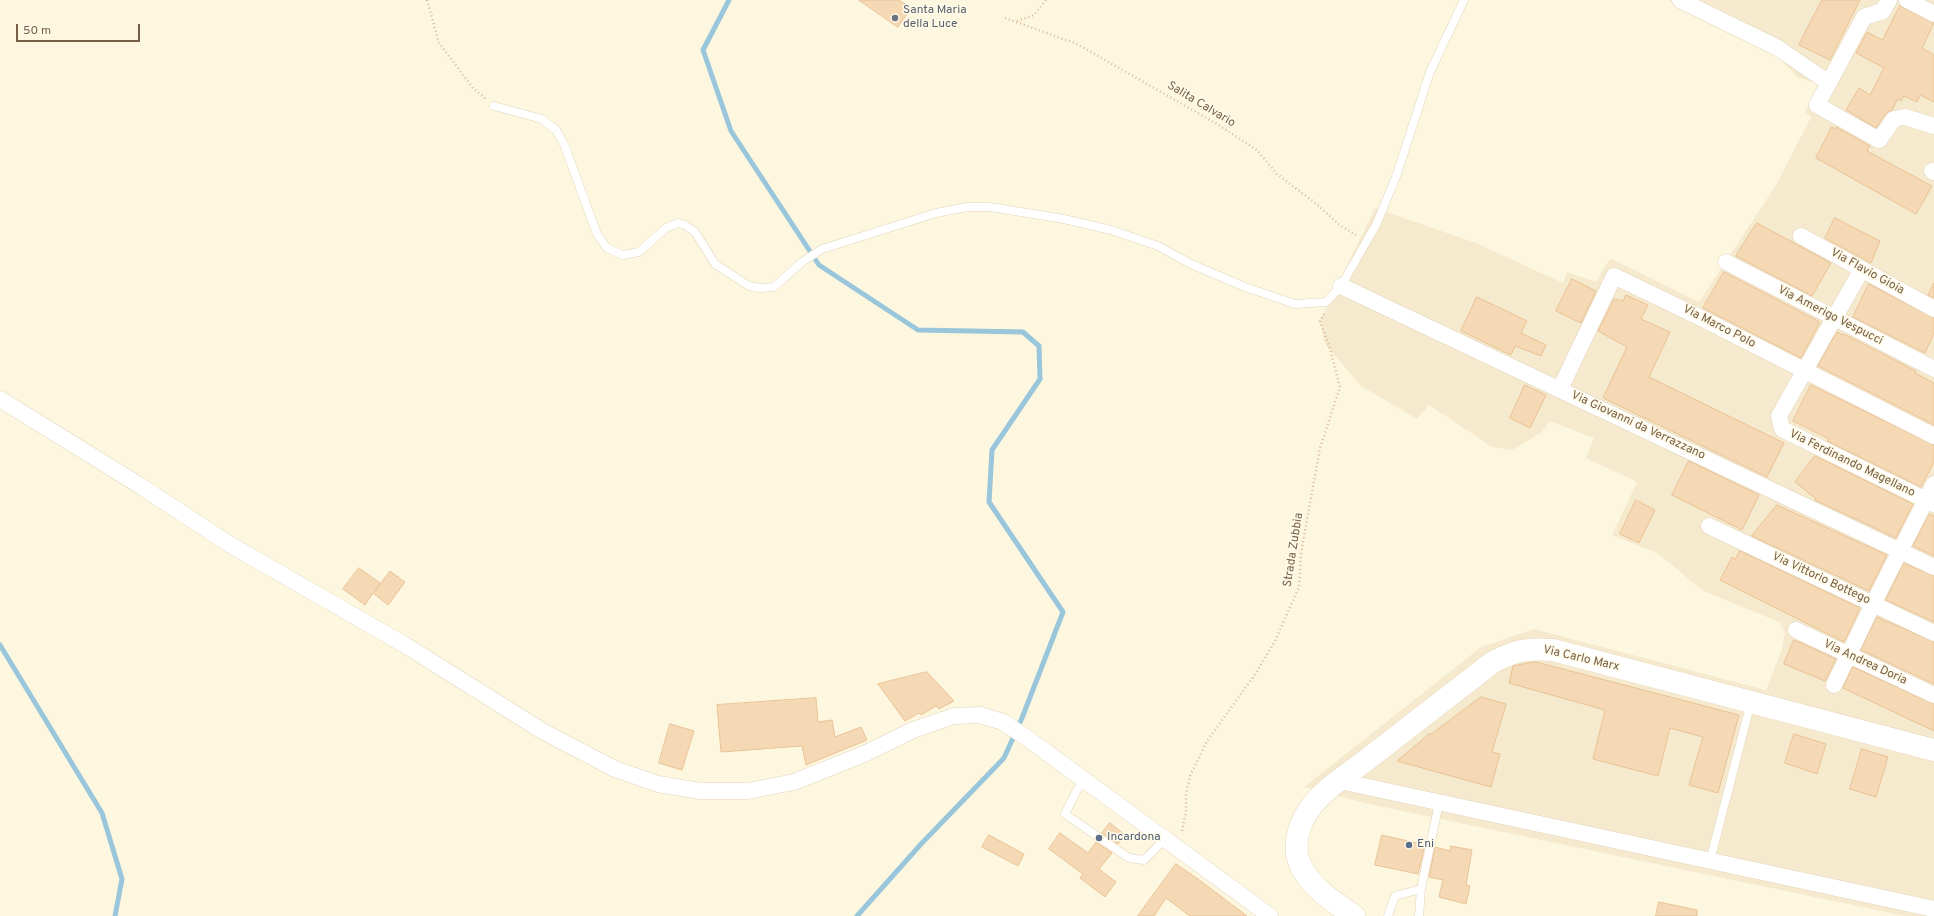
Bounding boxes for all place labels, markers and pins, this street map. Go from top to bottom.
place label: Santa Maria della Luce [903,4,967,32]
marker: Santa Maria della Luce [890,13,900,23]
place label: Incardona [1107,831,1161,845]
marker: Incardona [1094,833,1104,843]
place label: Eni [1417,838,1434,852]
marker: Eni [1404,840,1414,850]

